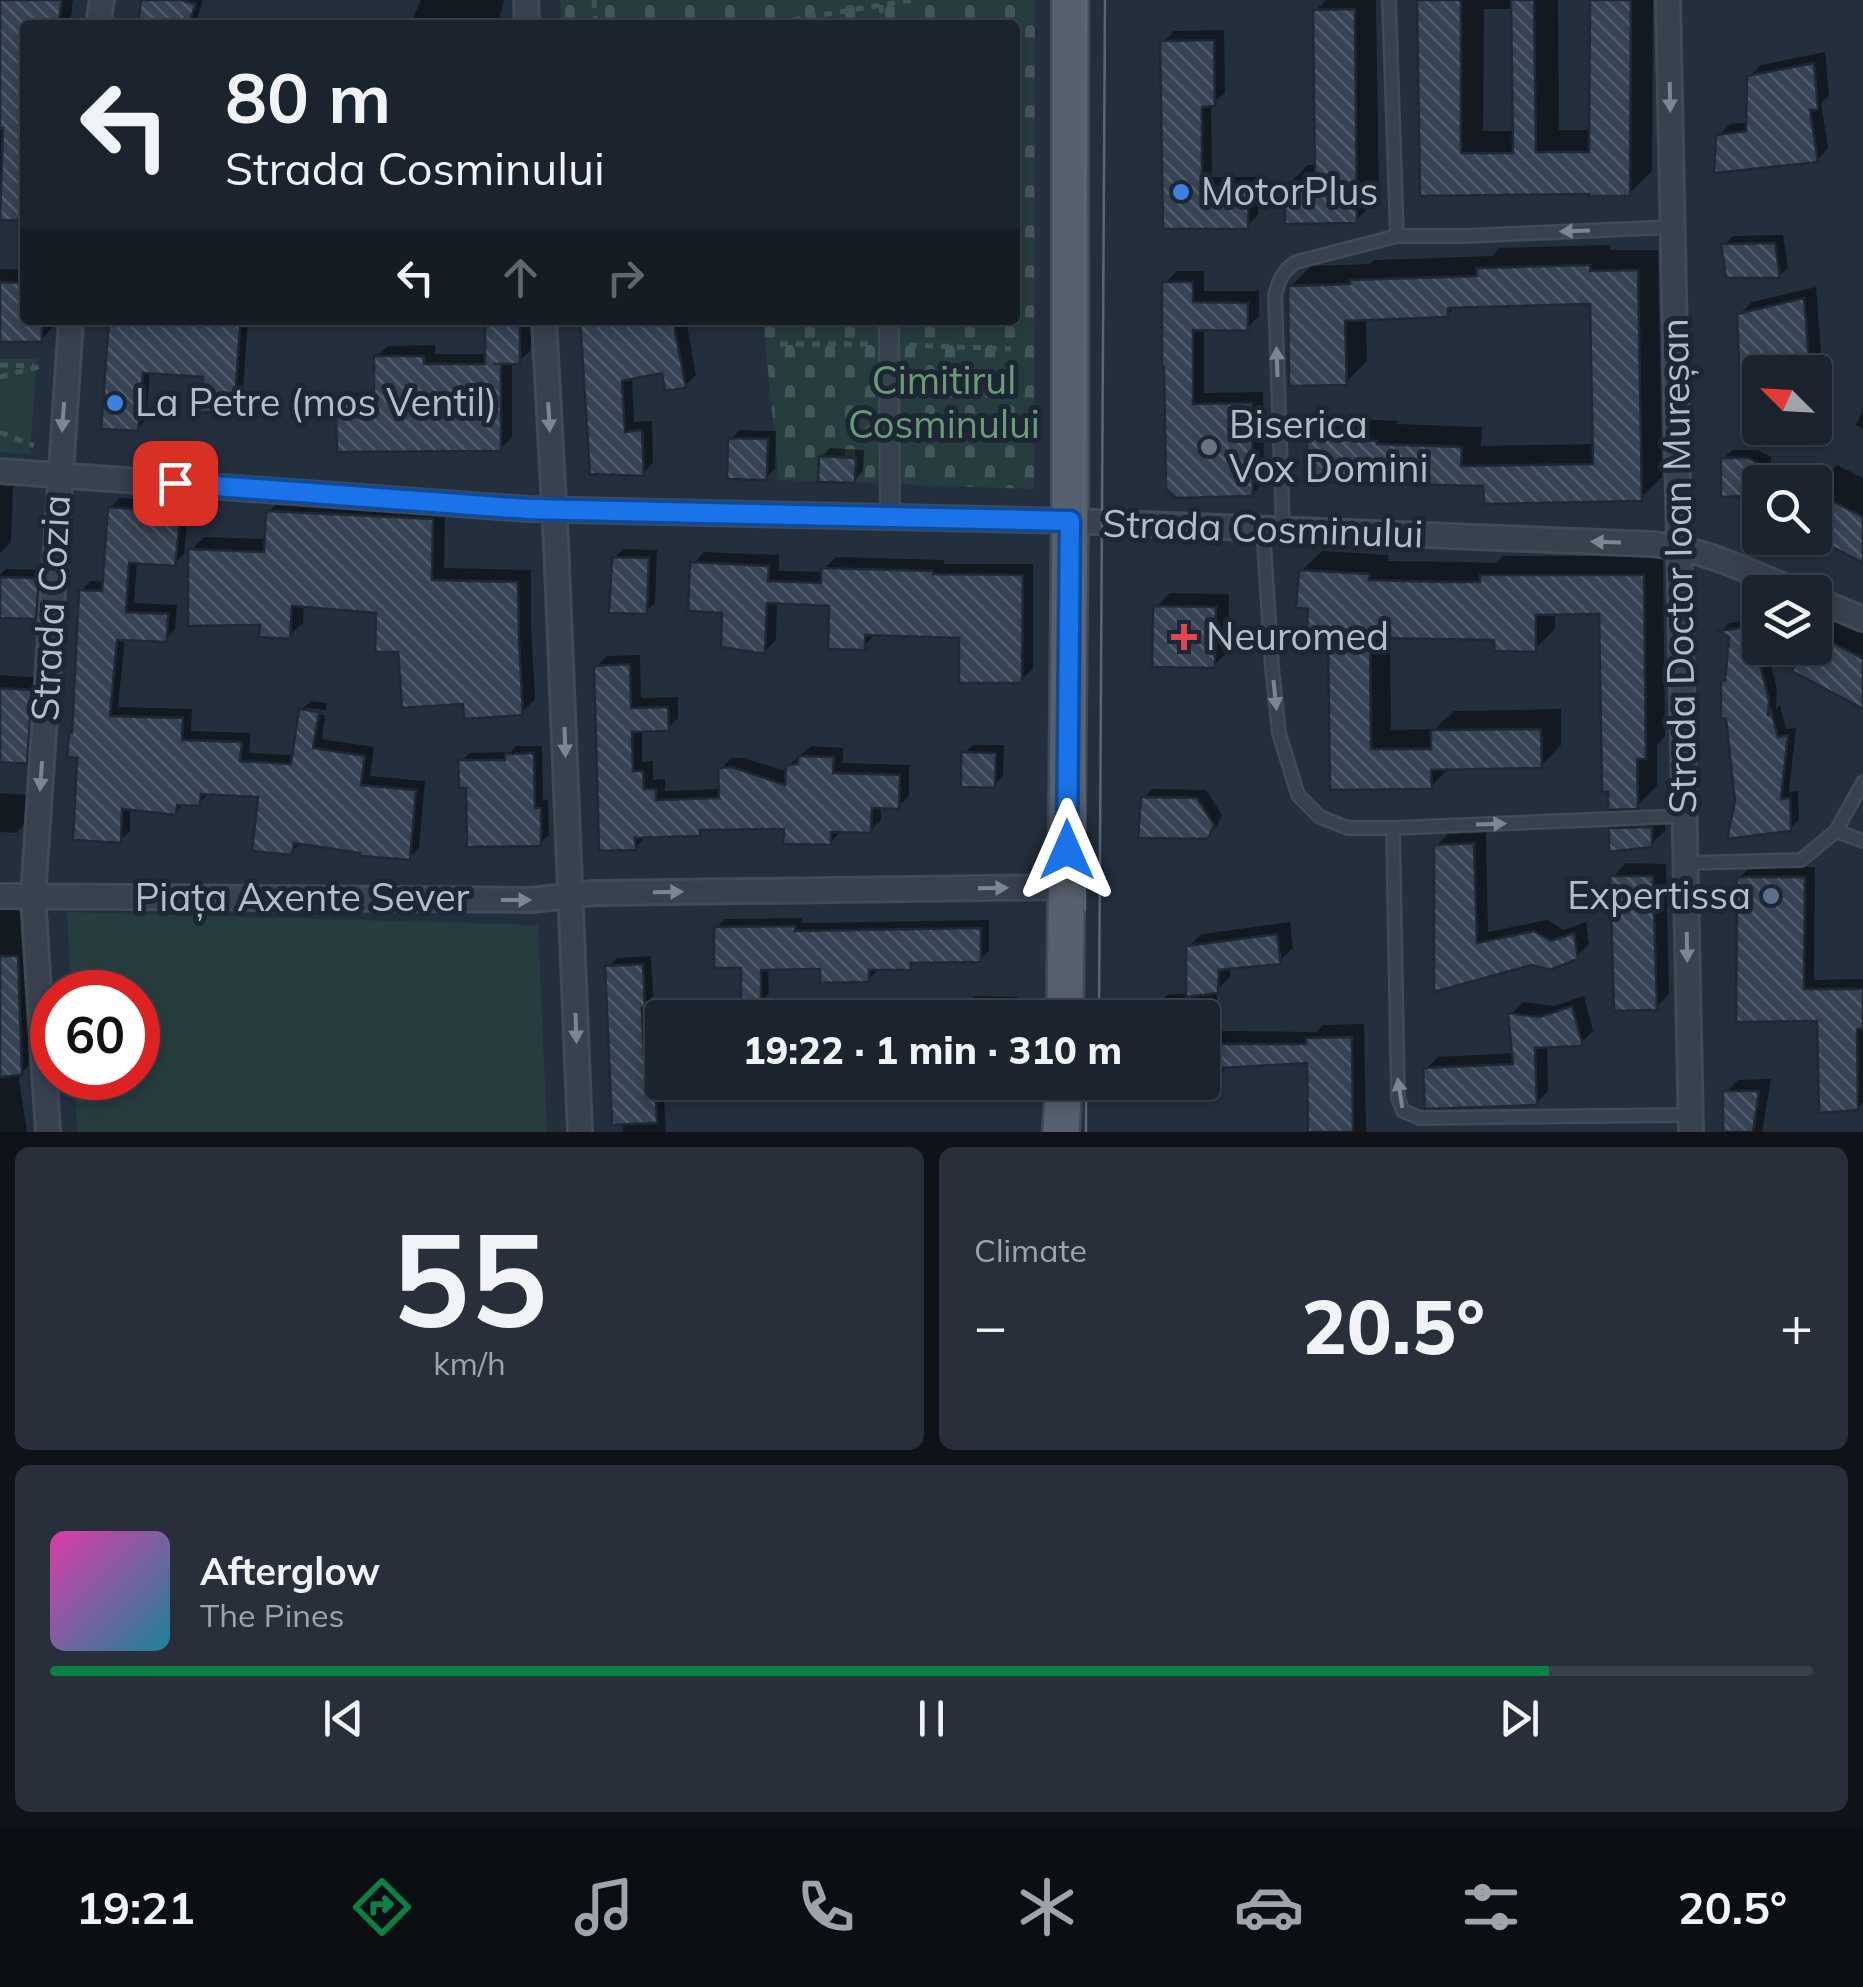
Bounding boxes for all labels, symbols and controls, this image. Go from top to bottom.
text: 80 m [225,53,391,141]
icon: left [60,60,190,190]
one-way arrow [1662,82,1678,114]
text: Strada Cosminului [225,140,605,196]
place label: MotorPlus [1201,167,1378,215]
marker: MotorPlus [1170,181,1192,203]
one-way arrow [1559,223,1591,239]
icon: left [388,250,443,305]
icon: ahead [493,250,548,305]
icon: right [598,250,653,305]
street label: Strada Doctor Ioan Mureșan [1650,318,1707,814]
one-way arrow [1269,345,1285,377]
north arrow [1742,355,1832,445]
map controls [1742,355,1832,665]
park label: Cimitirul Cosminului [848,356,1040,448]
place label: La Petre (mos Ventil) [135,378,497,426]
marker: La Petre (mos Ventil) [104,392,126,414]
place label: Biserica Vox Domini [1229,400,1429,492]
one-way arrow [55,402,71,434]
one-way arrow [541,402,557,434]
marker: Biserica Vox Domini [1198,436,1220,458]
pin [133,441,218,526]
icon: arrive [148,456,203,511]
button: search [1742,465,1832,555]
street label: Strada Cozia [20,494,80,722]
street label: Strada Cosminului [1102,498,1424,558]
one-way arrow [1589,534,1621,550]
button: layers [1742,575,1832,665]
place label: Neuromed [1206,612,1389,660]
marker: Neuromed [1171,624,1197,650]
one-way arrow [1267,680,1283,712]
one-way arrow [557,726,573,758]
one-way arrow [33,761,49,793]
position arrow [1015,798,1119,902]
one-way arrow [1475,816,1507,832]
place label: Expertissa [1567,871,1751,919]
street label: Piața Axente Sever [135,873,470,922]
one-way arrow [977,880,1009,896]
one-way arrow [652,884,684,900]
marker: Expertissa [1760,885,1782,907]
one-way arrow [500,892,532,908]
one-way arrow [1679,932,1695,964]
speed limit sign: 60 [30,970,160,1100]
one-way arrow [568,1012,584,1044]
text: 19:22 · 1 min · 310 m [743,1026,1122,1074]
one-way arrow [1392,1077,1407,1108]
text: 55 [391,1196,548,1360]
text: Climate [974,1230,1087,1270]
text: 20.5° [1302,1279,1485,1373]
text: − [974,1291,1007,1360]
text: + [1780,1291,1813,1360]
text: km/h [433,1343,506,1383]
text: Afterglow [200,1547,380,1595]
text: The Pines [200,1595,344,1635]
icon: previous [316,1691,371,1746]
icon: pause [904,1691,959,1746]
icon: next [1492,1691,1547,1746]
icon: directions [347,1872,417,1942]
icon: music [569,1872,639,1942]
icon: phone [791,1872,861,1942]
icon: climate [1012,1872,1082,1942]
icon: car [1234,1872,1304,1942]
icon: filters [1456,1872,1526,1942]
text: 19:21 [76,1879,195,1935]
text: 20.5° [1678,1879,1787,1935]

